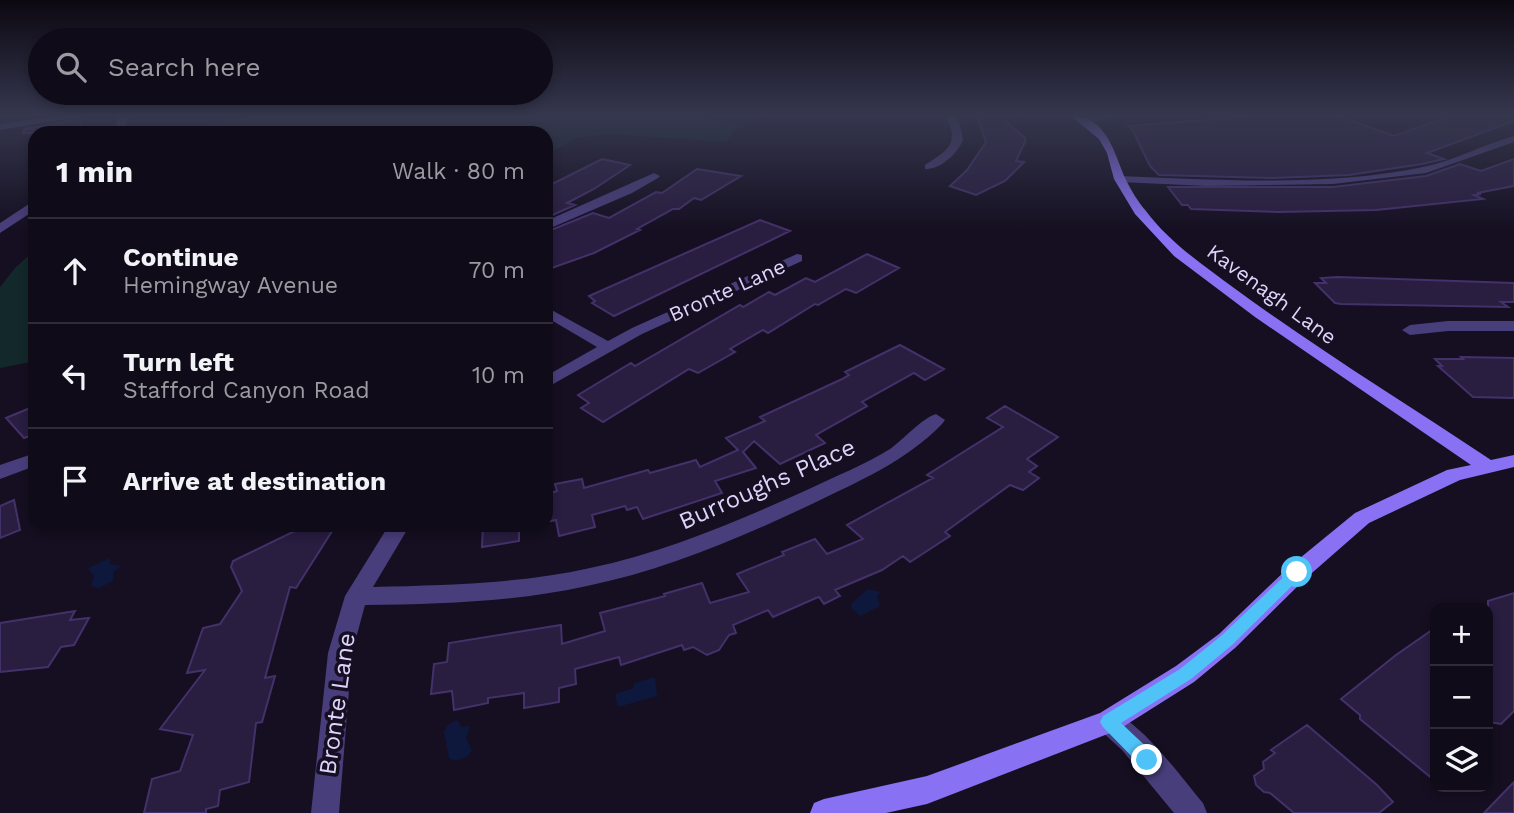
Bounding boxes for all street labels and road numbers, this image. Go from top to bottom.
street label: Kavenagh Lane [1202,239,1342,349]
street label: Bronte Lane [665,253,789,327]
street label: Burroughs Place [674,433,860,535]
street label: Bronte Lane [313,631,361,777]

